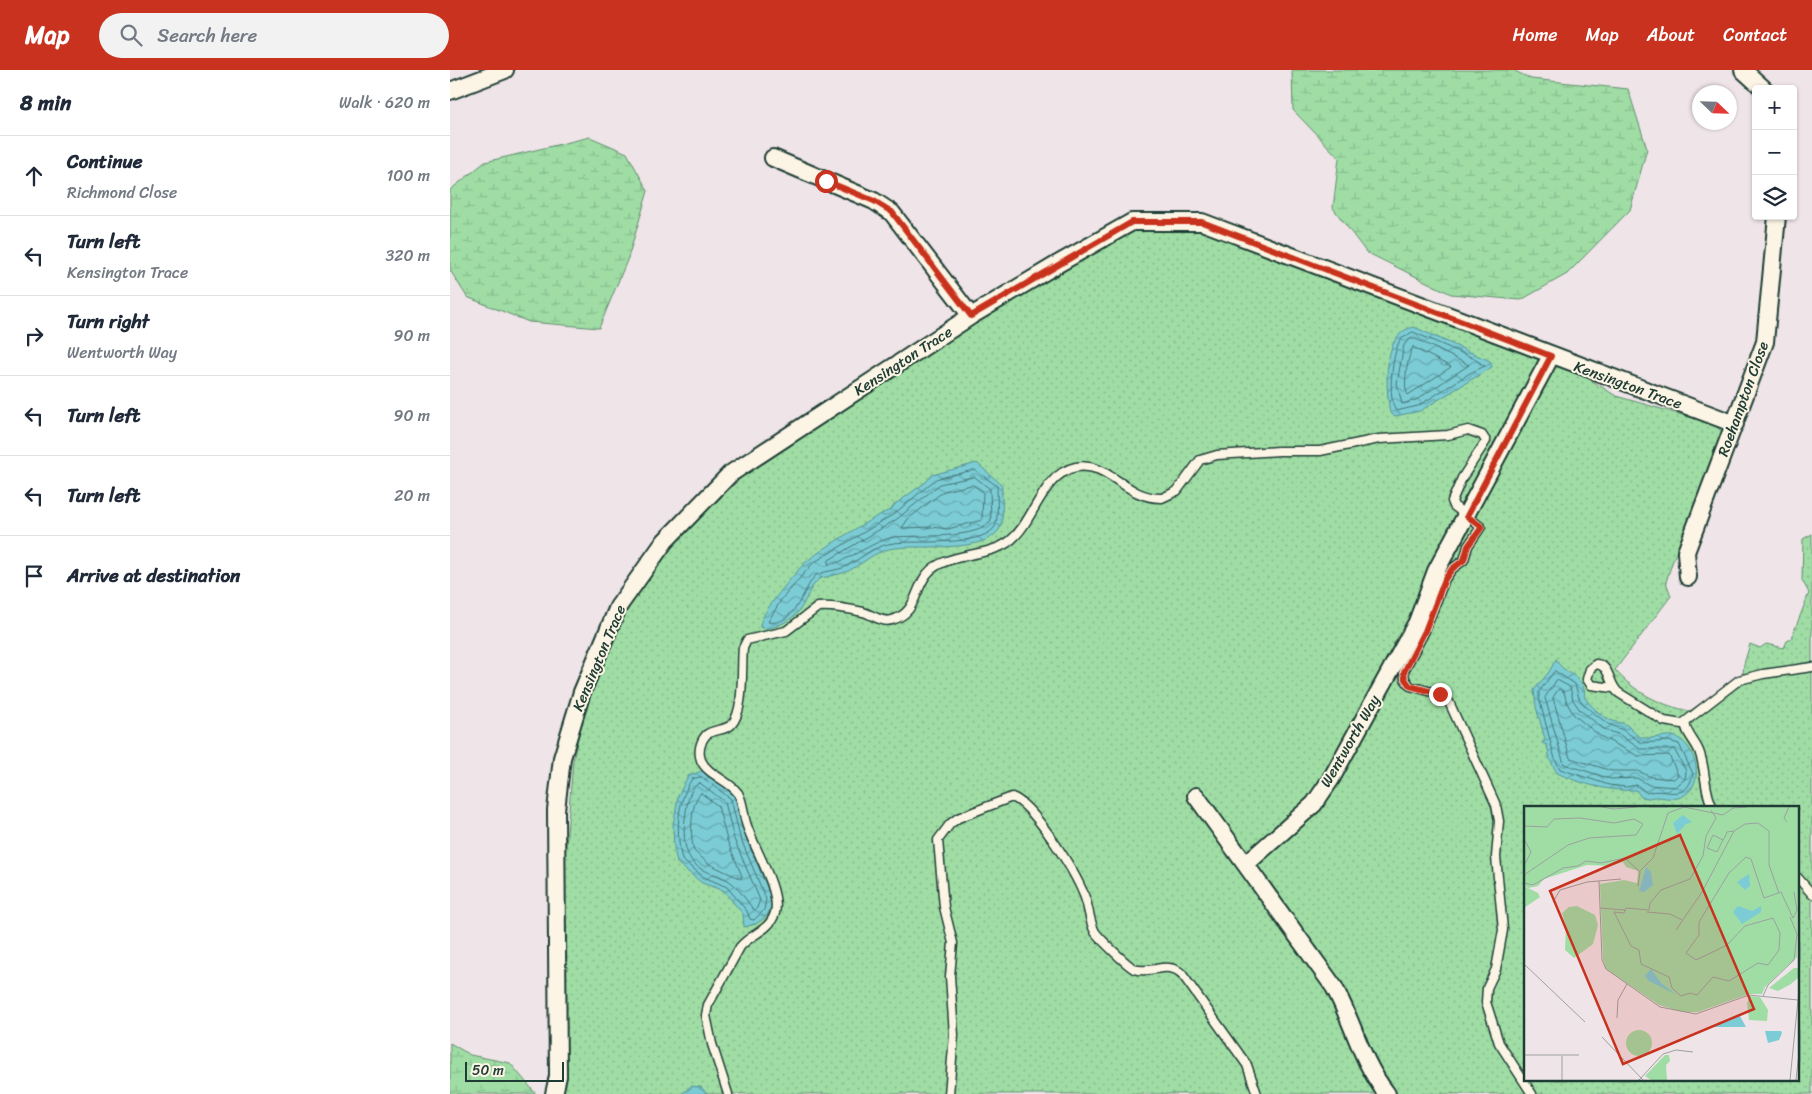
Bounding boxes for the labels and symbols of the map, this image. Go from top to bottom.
north arrow [1692,85,1737,130]
route start [815,170,838,193]
street label: Kensington Trace [848,319,958,403]
street label: Roehampton Close [1710,338,1776,460]
street label: Kensington Trace [1570,353,1686,417]
street label: Kensington Trace [565,600,633,715]
route end [1429,683,1452,706]
street label: Wentworth Way [1313,690,1387,792]
inset map [1524,806,1800,1082]
scale bar [465,1059,564,1082]

